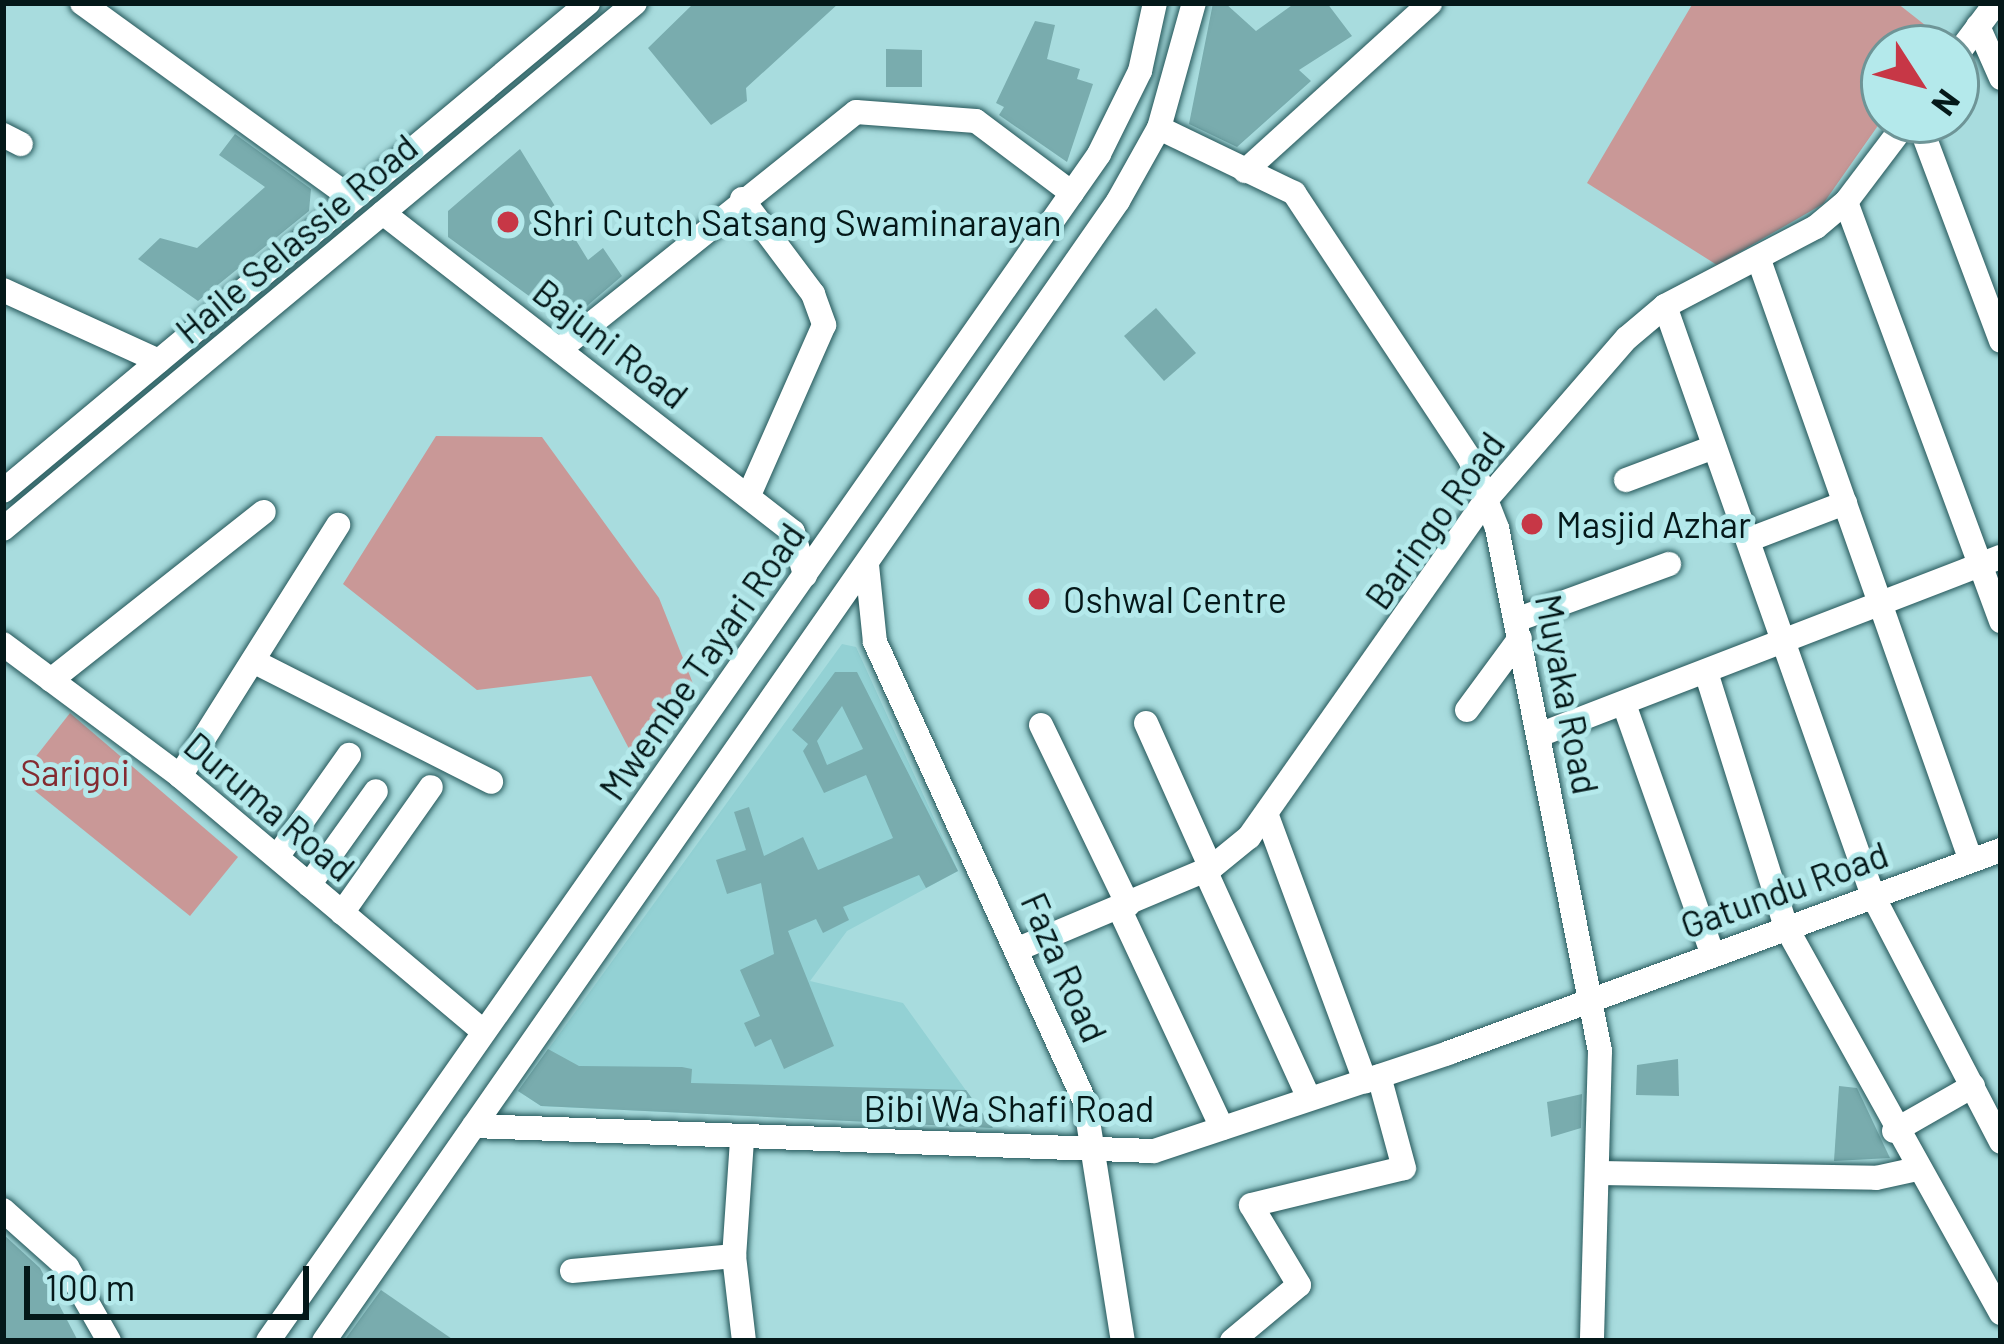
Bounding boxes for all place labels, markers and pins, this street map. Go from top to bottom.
place label: Shri Cutch Satsang Swaminarayan [532,200,1062,244]
marker: Shri Cutch Satsang Swaminarayan [495,209,521,235]
place label: Masjid Azhar [1556,502,1751,546]
marker: Masjid Azhar [1519,511,1545,537]
place label: Oshwal Centre [1063,577,1287,621]
marker: Oshwal Centre [1026,586,1052,612]

